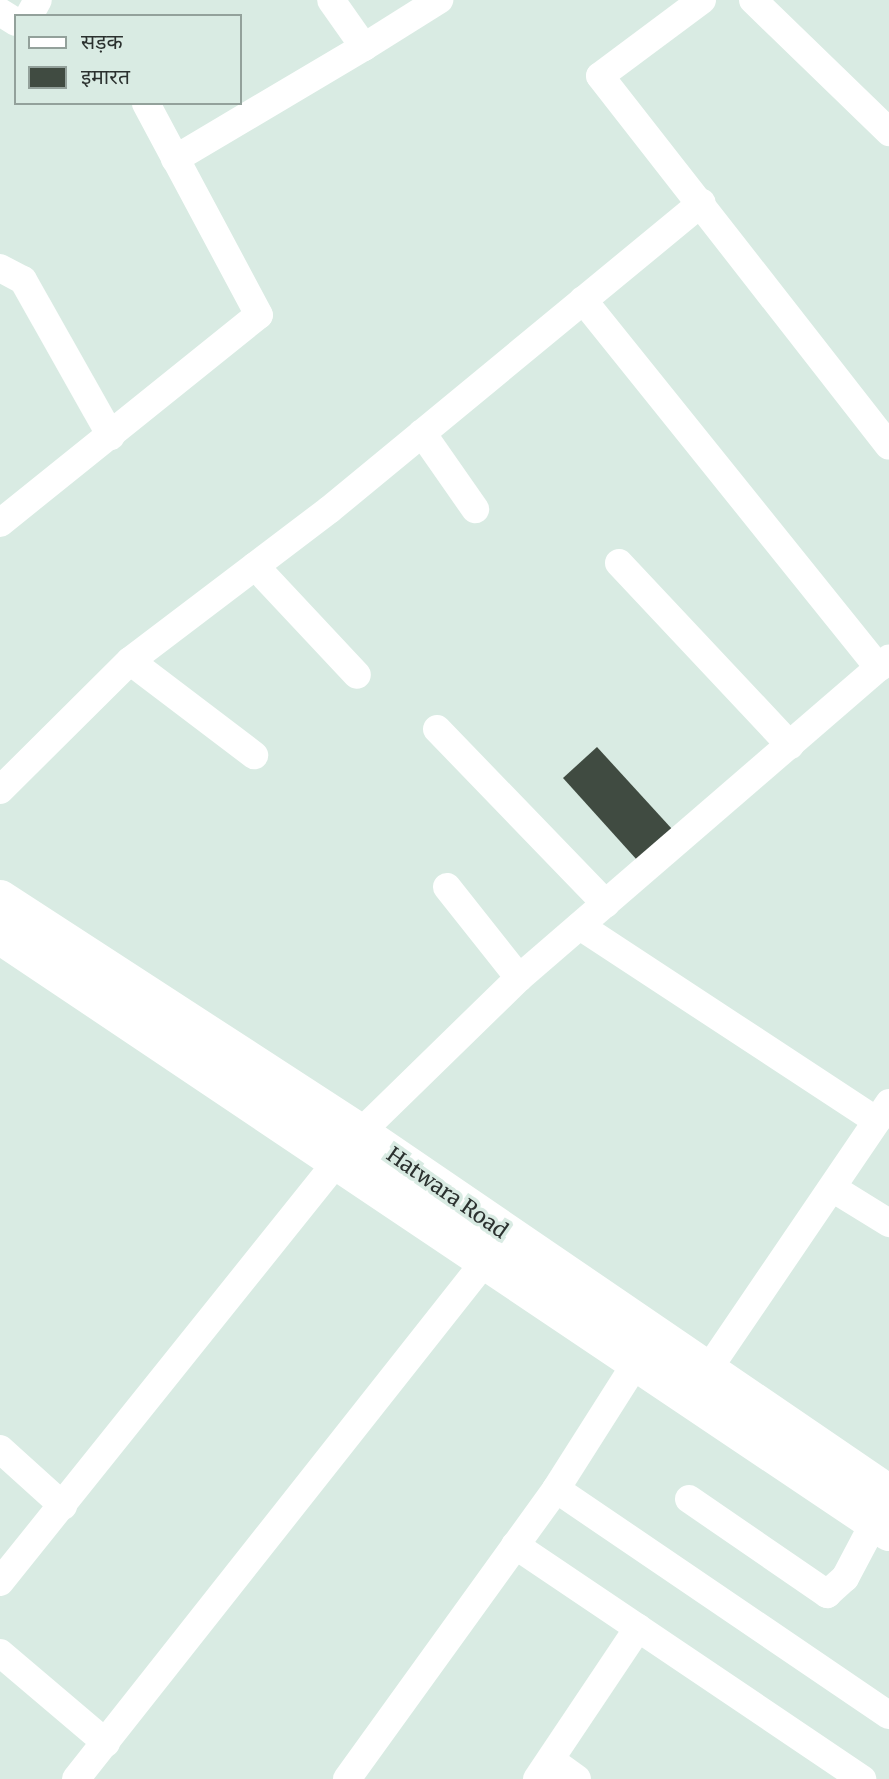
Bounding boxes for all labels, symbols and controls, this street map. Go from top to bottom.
legend [14,14,242,105]
text: सड़क [81,28,123,55]
text: इमारत [81,63,130,90]
street label: Hatwara Road [382,1142,512,1244]

